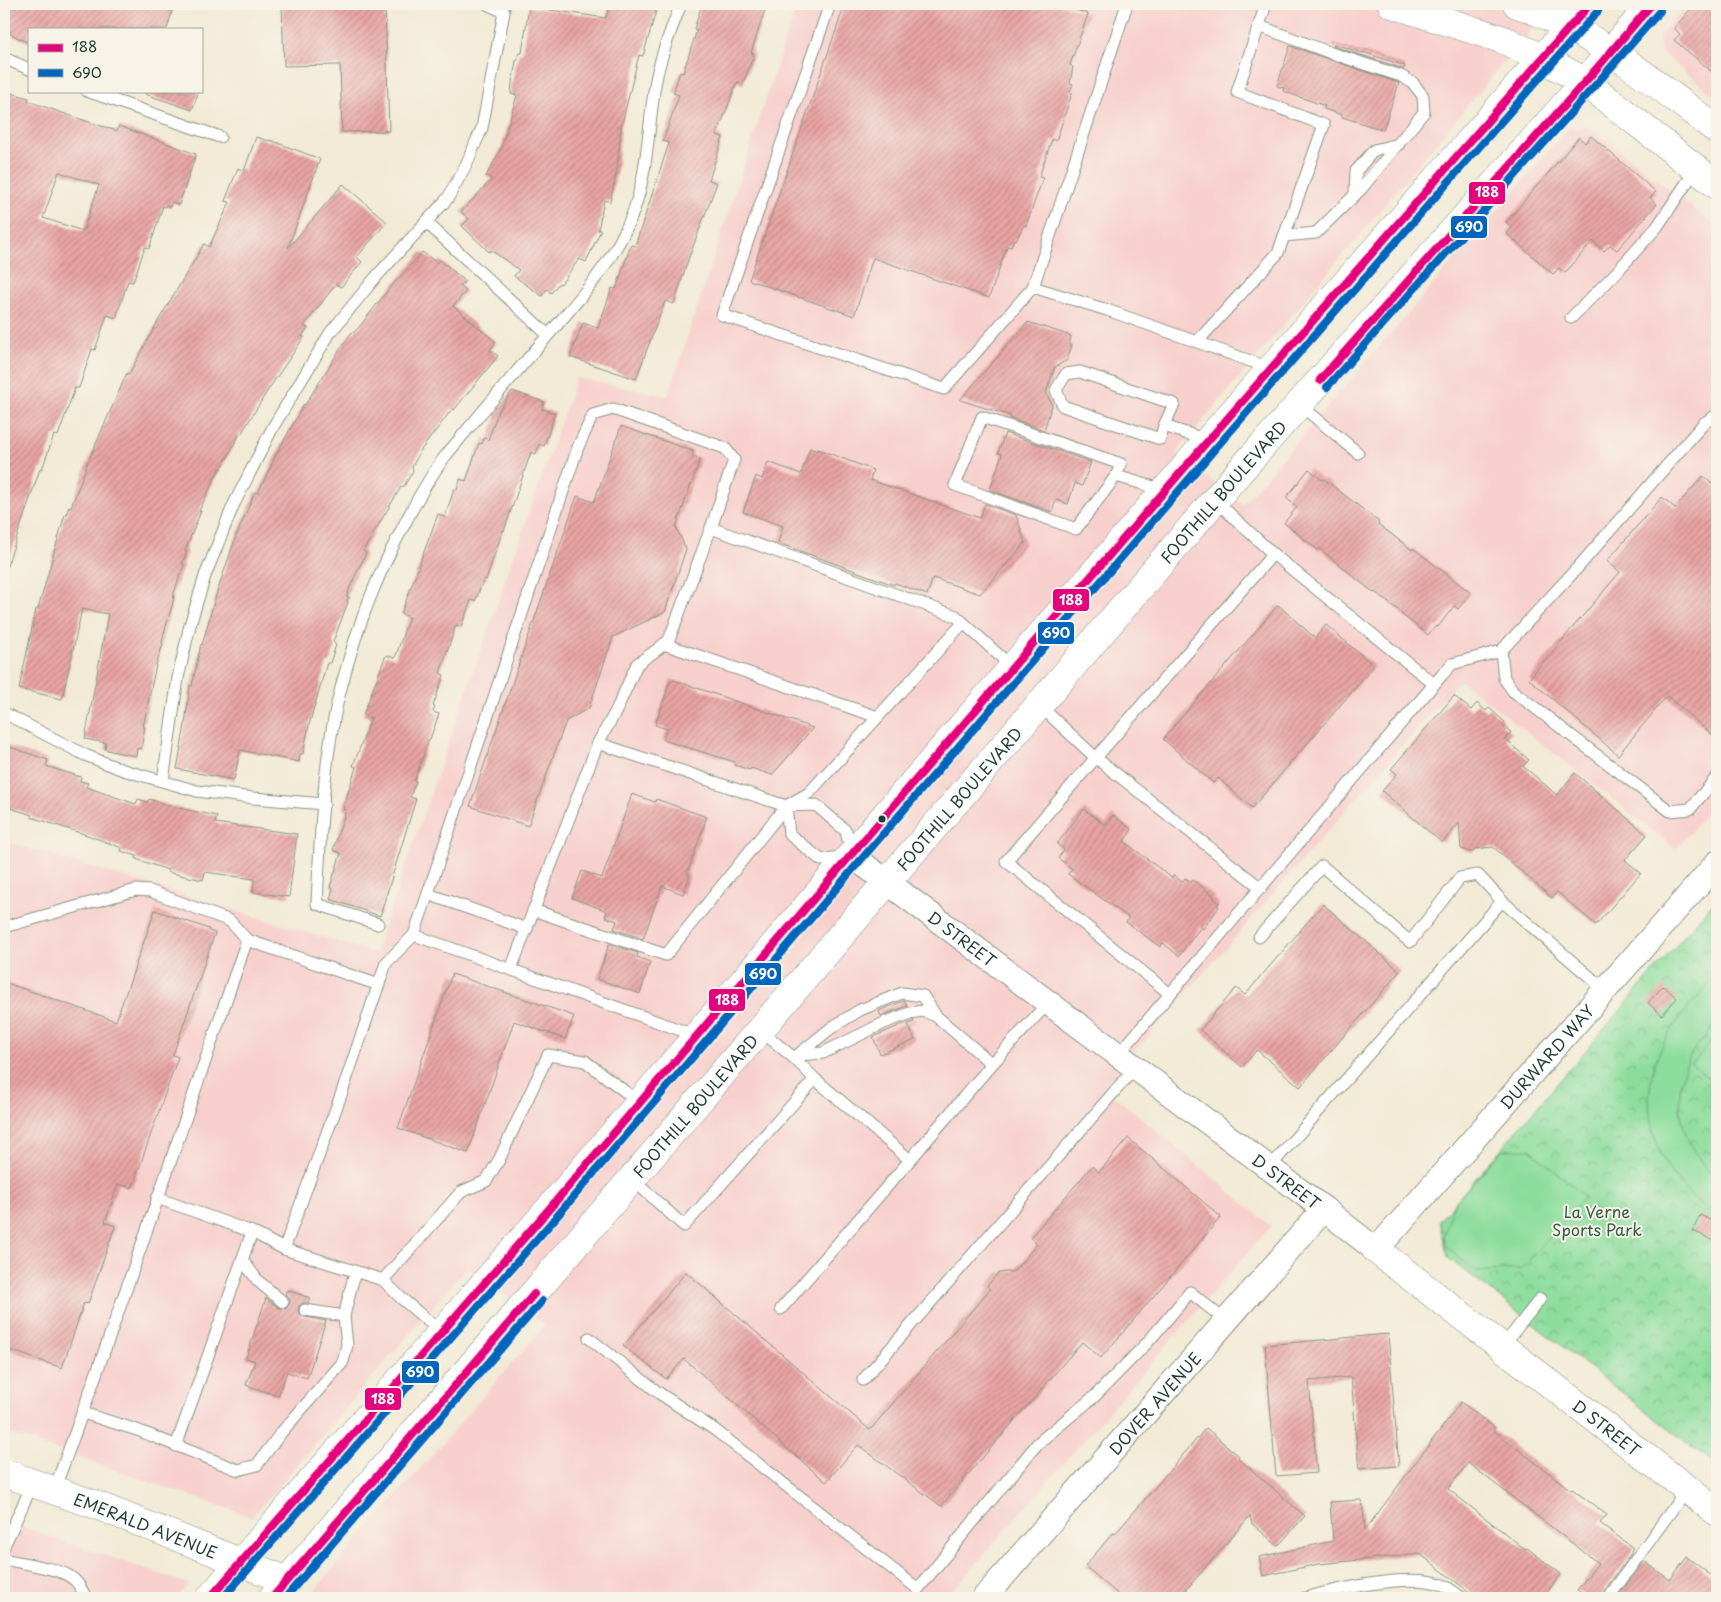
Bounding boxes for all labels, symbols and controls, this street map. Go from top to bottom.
legend [28,28,202,92]
text: 188 [72,34,97,57]
text: 690 [72,60,102,83]
line badge: 188 [1468,181,1506,205]
text: 188 [1475,181,1499,202]
line badge: 690 [1450,215,1488,239]
text: 690 [1455,216,1483,237]
street label: FOOTHILL BOULEVARD [1154,415,1292,568]
line badge: 188 [1052,588,1090,612]
text: 188 [1059,589,1083,610]
line badge: 690 [1037,621,1075,645]
text: 690 [1042,622,1070,643]
street label: FOOTHILL BOULEVARD [890,721,1027,875]
unlabelled marker [877,814,887,824]
street label: D STREET [923,905,1002,972]
line badge: 690 [744,962,782,986]
text: 690 [749,963,777,984]
line badge: 188 [708,988,746,1012]
text: 188 [715,989,739,1010]
street label: DURWARD WAY [1494,999,1599,1114]
street label: FOOTHILL BOULEVARD [626,1029,763,1183]
street label: D STREET [1247,1147,1326,1215]
park label: La Verne Sports Park [1552,1199,1642,1241]
street label: DOVER AVENUE [1103,1346,1206,1460]
line badge: 690 [401,1360,440,1384]
text: 690 [406,1361,434,1382]
line badge: 188 [364,1387,402,1411]
text: 188 [371,1388,395,1409]
street label: D STREET [1568,1393,1646,1461]
street label: EMERALD AVENUE [71,1486,221,1564]

